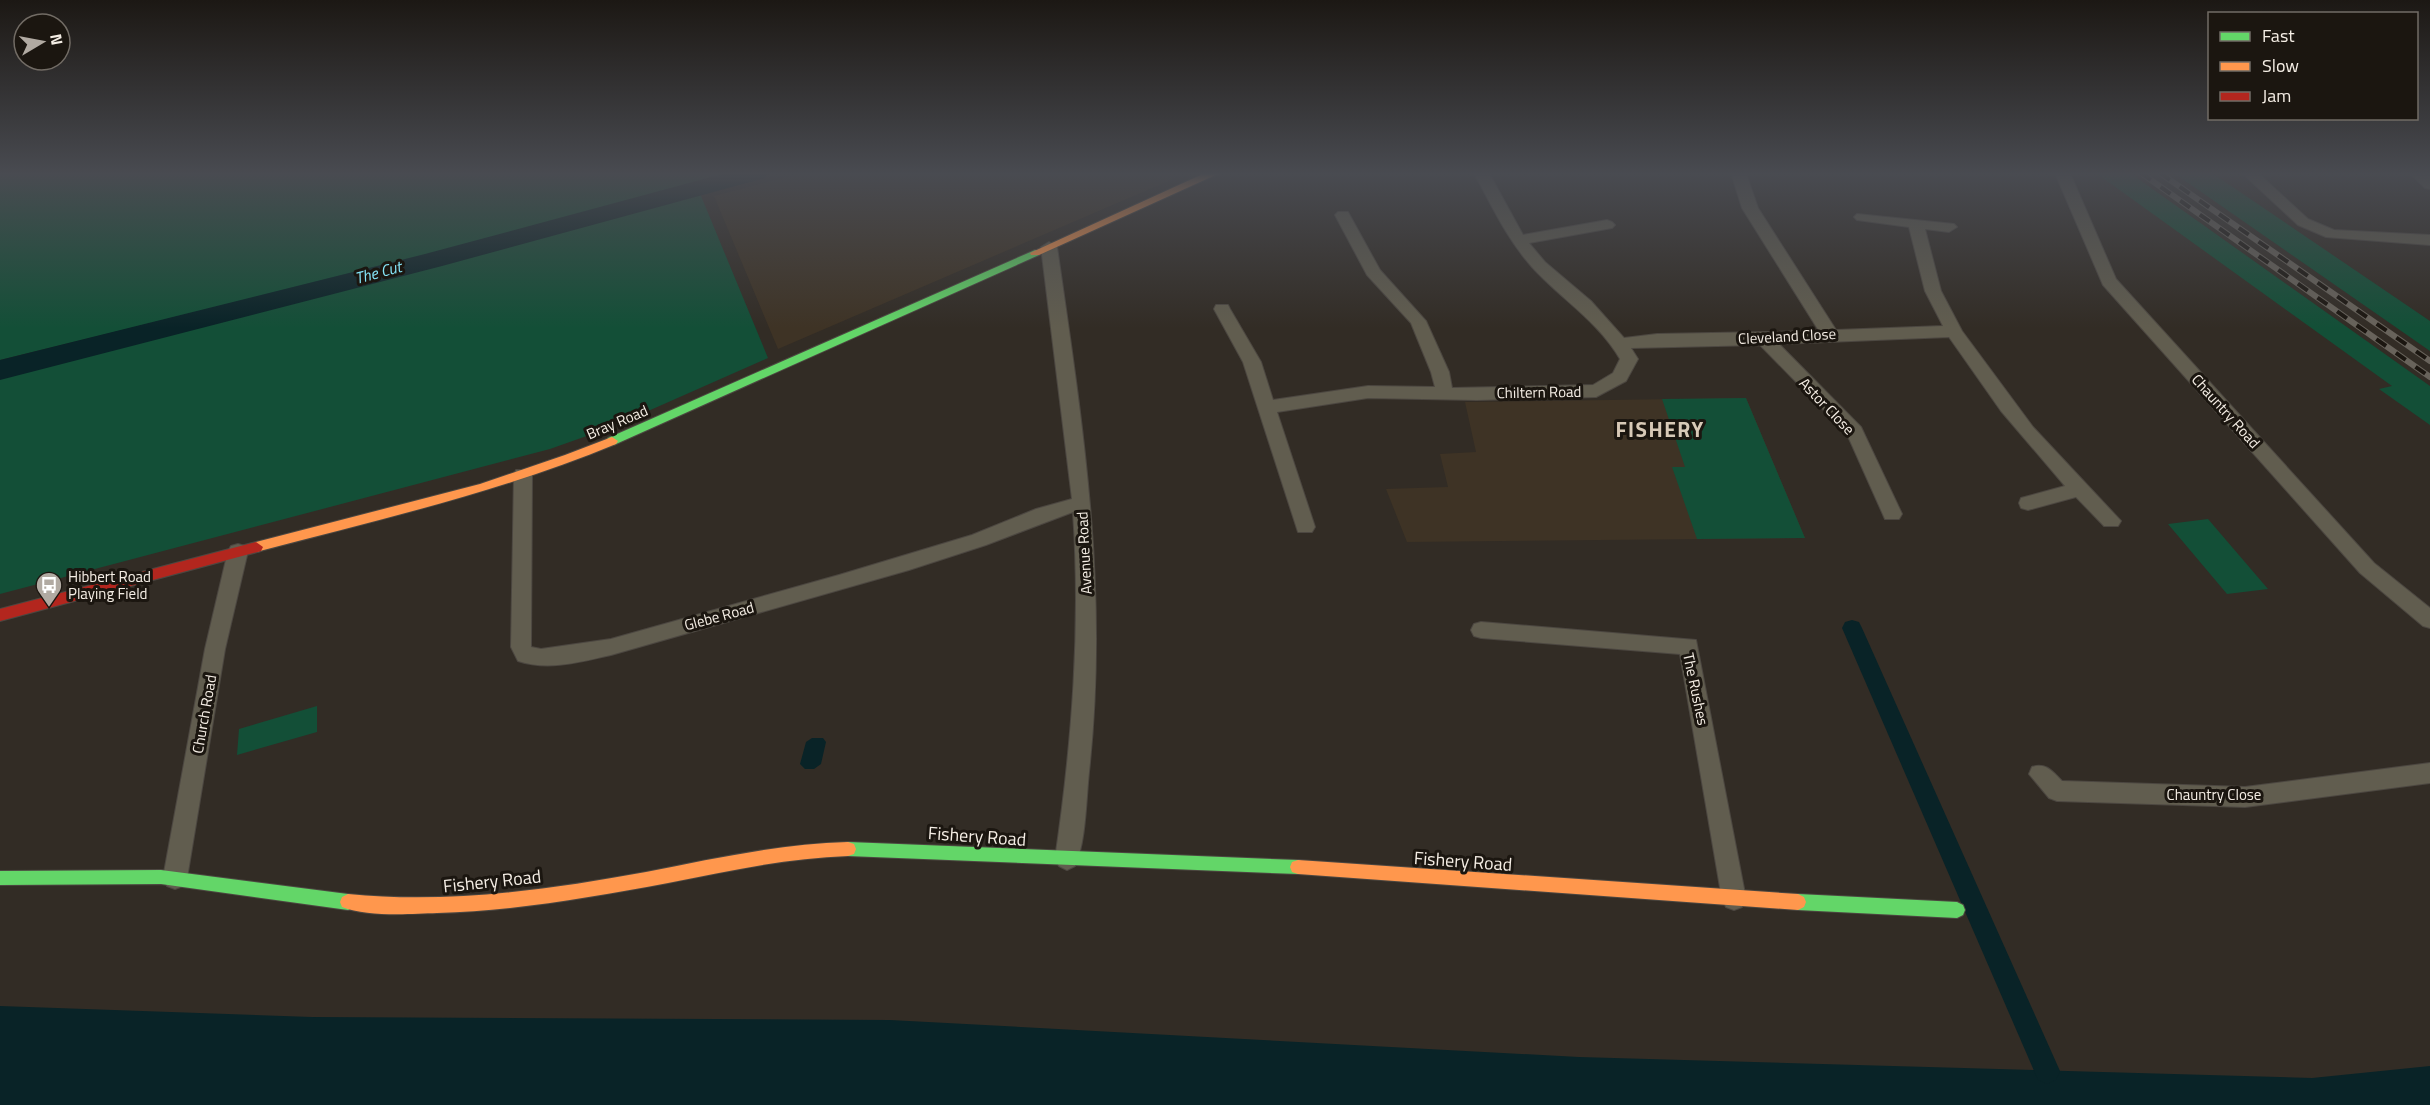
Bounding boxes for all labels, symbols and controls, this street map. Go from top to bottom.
north arrow [12,12,72,72]
legend [2208,12,2418,120]
text: Fast [2262,22,2295,49]
text: N [44,32,70,47]
text: Slow [2262,52,2299,79]
text: Jam [2262,82,2291,109]
water label: The Cut [352,254,406,290]
street label: Cleveland Close [1737,322,1837,350]
street label: Chauntry Road [2186,369,2266,453]
street label: Astor Close [1794,372,1860,440]
street label: Chiltern Road [1496,380,1582,404]
street label: Bray Road [583,399,651,445]
district label: FISHERY [1615,413,1705,445]
street label: Avenue Road [1070,511,1098,595]
place label: Hibbert Road Playing Field [68,565,151,605]
bus stop icon: Hibbert Road Playing Field [34,570,64,608]
street label: Glebe Road [681,596,757,636]
street label: The Rushes [1677,651,1715,727]
street label: Church Road [186,673,222,755]
street label: Chauntry Close [2167,783,2261,806]
street label: Fishery Road [927,819,1027,853]
street label: Fishery Road [1413,844,1513,878]
street label: Fishery Road [442,862,542,900]

